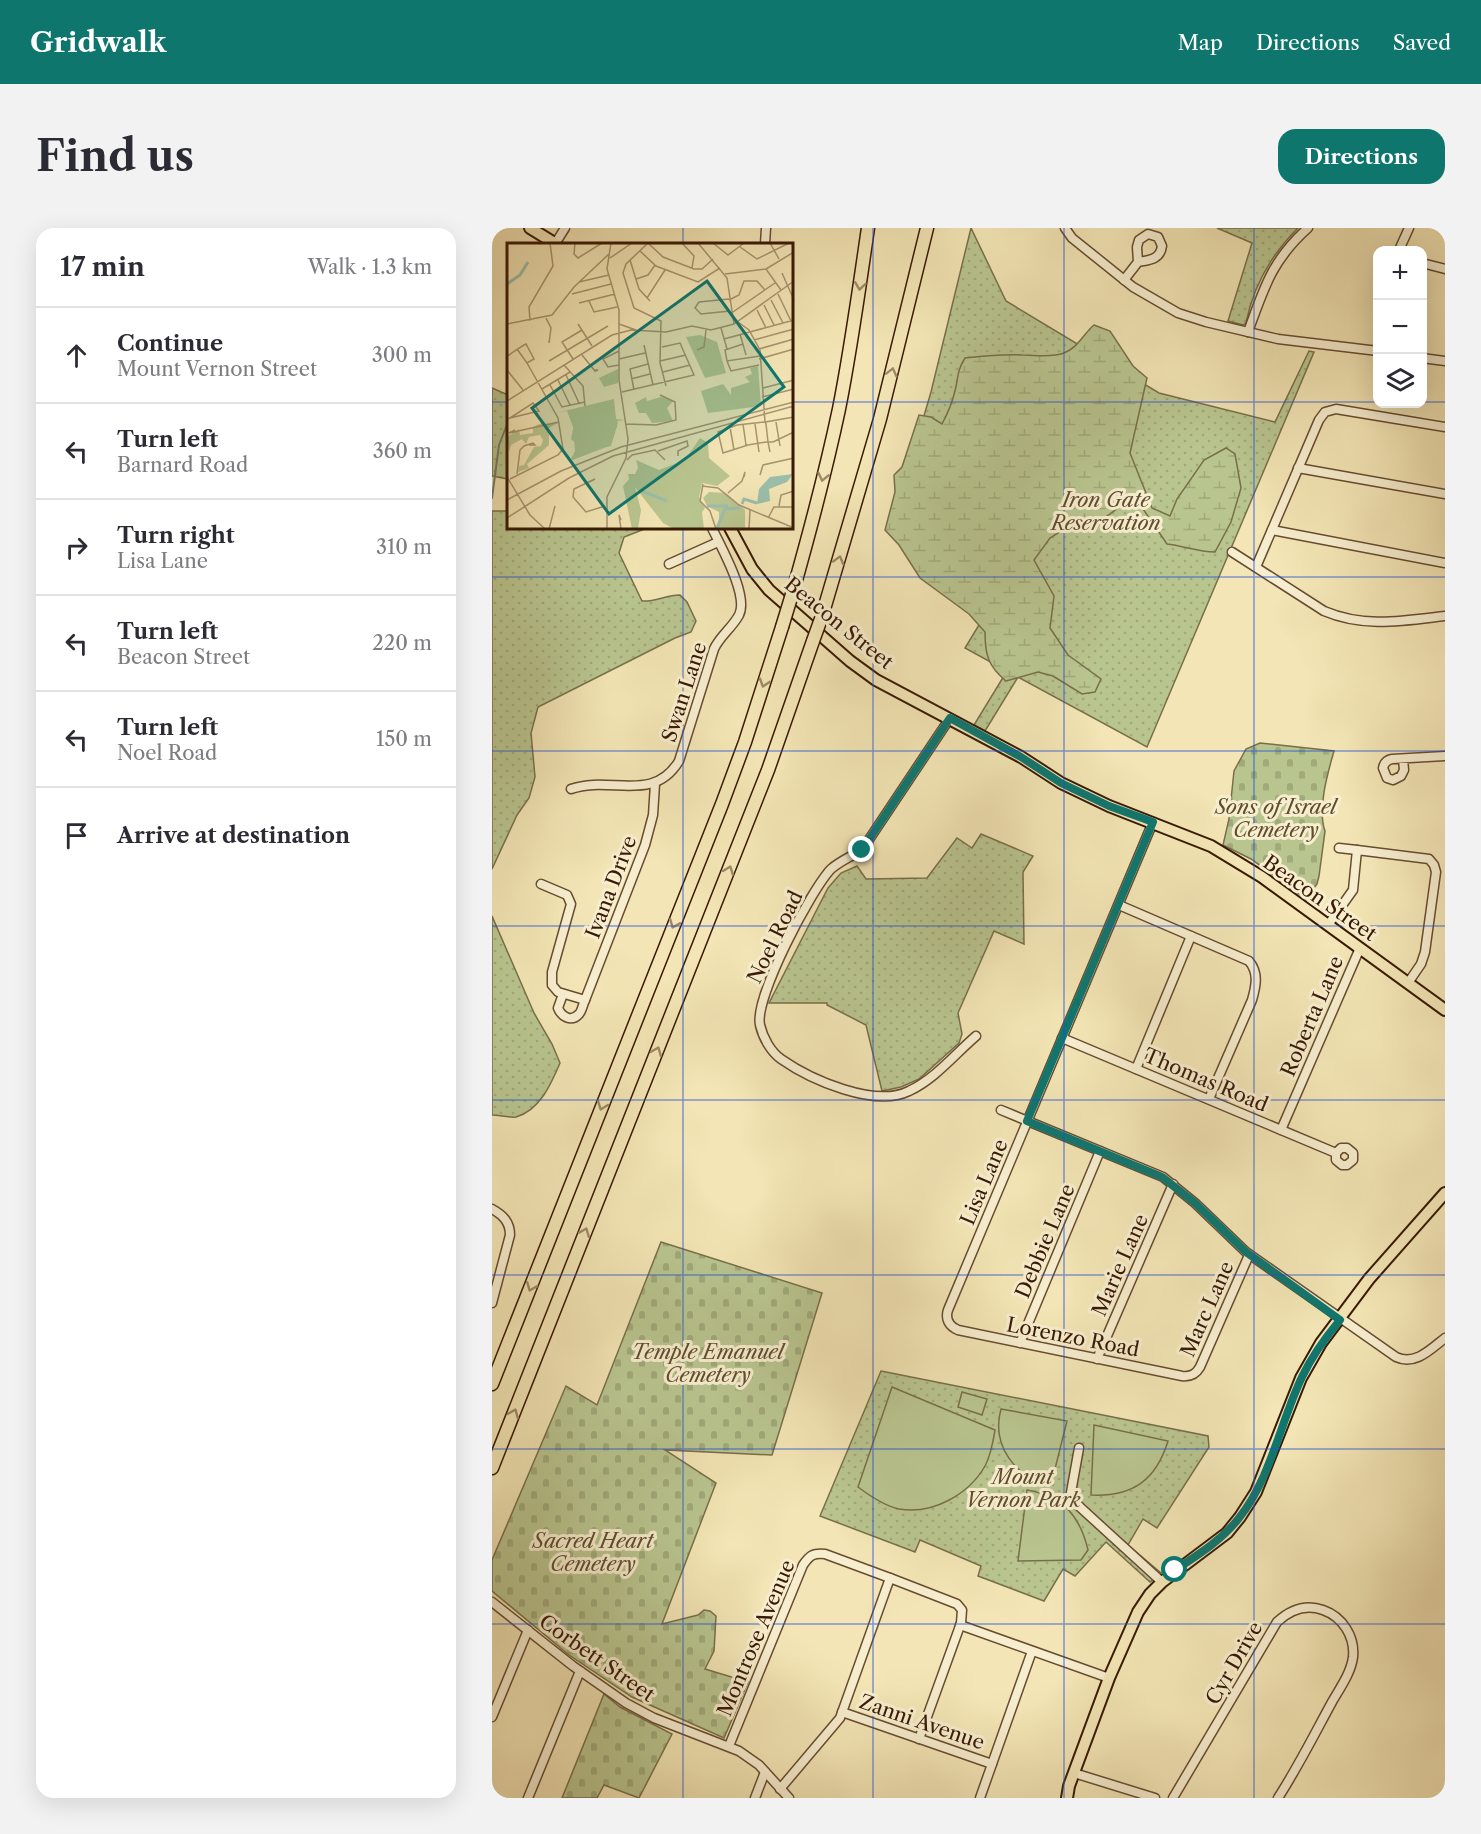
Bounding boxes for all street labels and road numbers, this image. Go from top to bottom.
street label: Beacon Street [780,572,898,674]
street label: Swan Lane [657,639,711,745]
street label: Ivana Drive [580,832,642,942]
street label: Beacon Street [1259,850,1381,946]
street label: Noel Road [742,887,808,987]
street label: Roberta Lane [1276,952,1348,1080]
street label: Thomas Road [1140,1043,1272,1117]
street label: Lisa Lane [955,1135,1013,1229]
street label: Debbie Lane [1010,1180,1080,1302]
street label: Marie Lane [1087,1210,1153,1320]
street label: Marc Lane [1175,1258,1239,1360]
street label: Lorenzo Road [1005,1312,1141,1362]
street label: Montrose Avenue [712,1556,800,1720]
street label: Corbett Street [535,1609,659,1707]
street label: Cyr Drive [1201,1617,1267,1709]
street label: Zanni Avenue [856,1689,988,1755]

